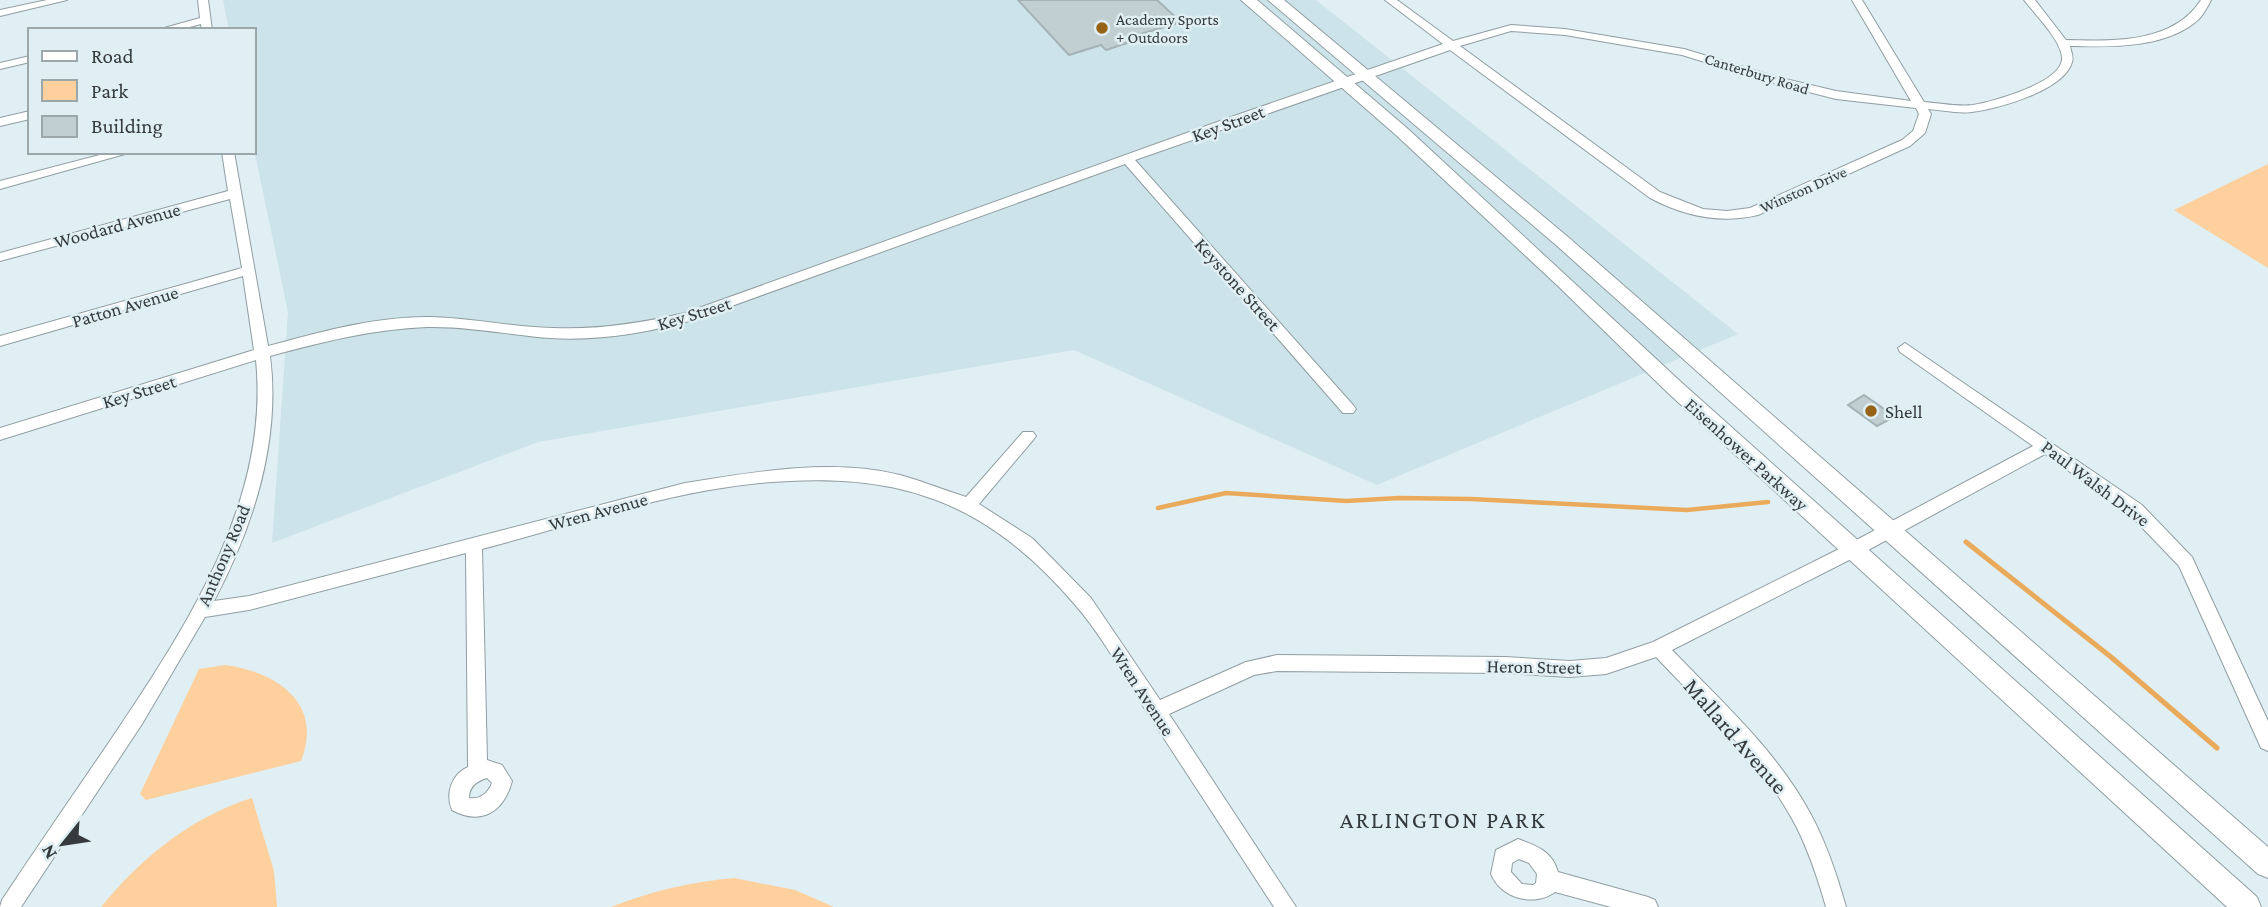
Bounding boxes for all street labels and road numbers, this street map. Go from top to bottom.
street label: Canterbury Road [1702,49,1812,99]
street label: Key Street [1189,100,1268,146]
street label: Winston Drive [1757,163,1849,216]
street label: Woodard Avenue [52,198,183,252]
street label: Keystone Street [1191,234,1285,335]
street label: Patton Avenue [70,281,181,332]
street label: Key Street [655,292,734,335]
street label: Key Street [100,370,179,413]
street label: Eisenhower Parkway [1681,394,1813,515]
street label: Paul Walsh Drive [2038,436,2154,531]
street label: Wren Avenue [546,488,650,535]
street label: Anthony Road [193,501,254,609]
street label: Wren Avenue [1106,643,1179,740]
street label: Heron Street [1486,655,1582,678]
street label: Mallard Avenue [1679,673,1793,799]

